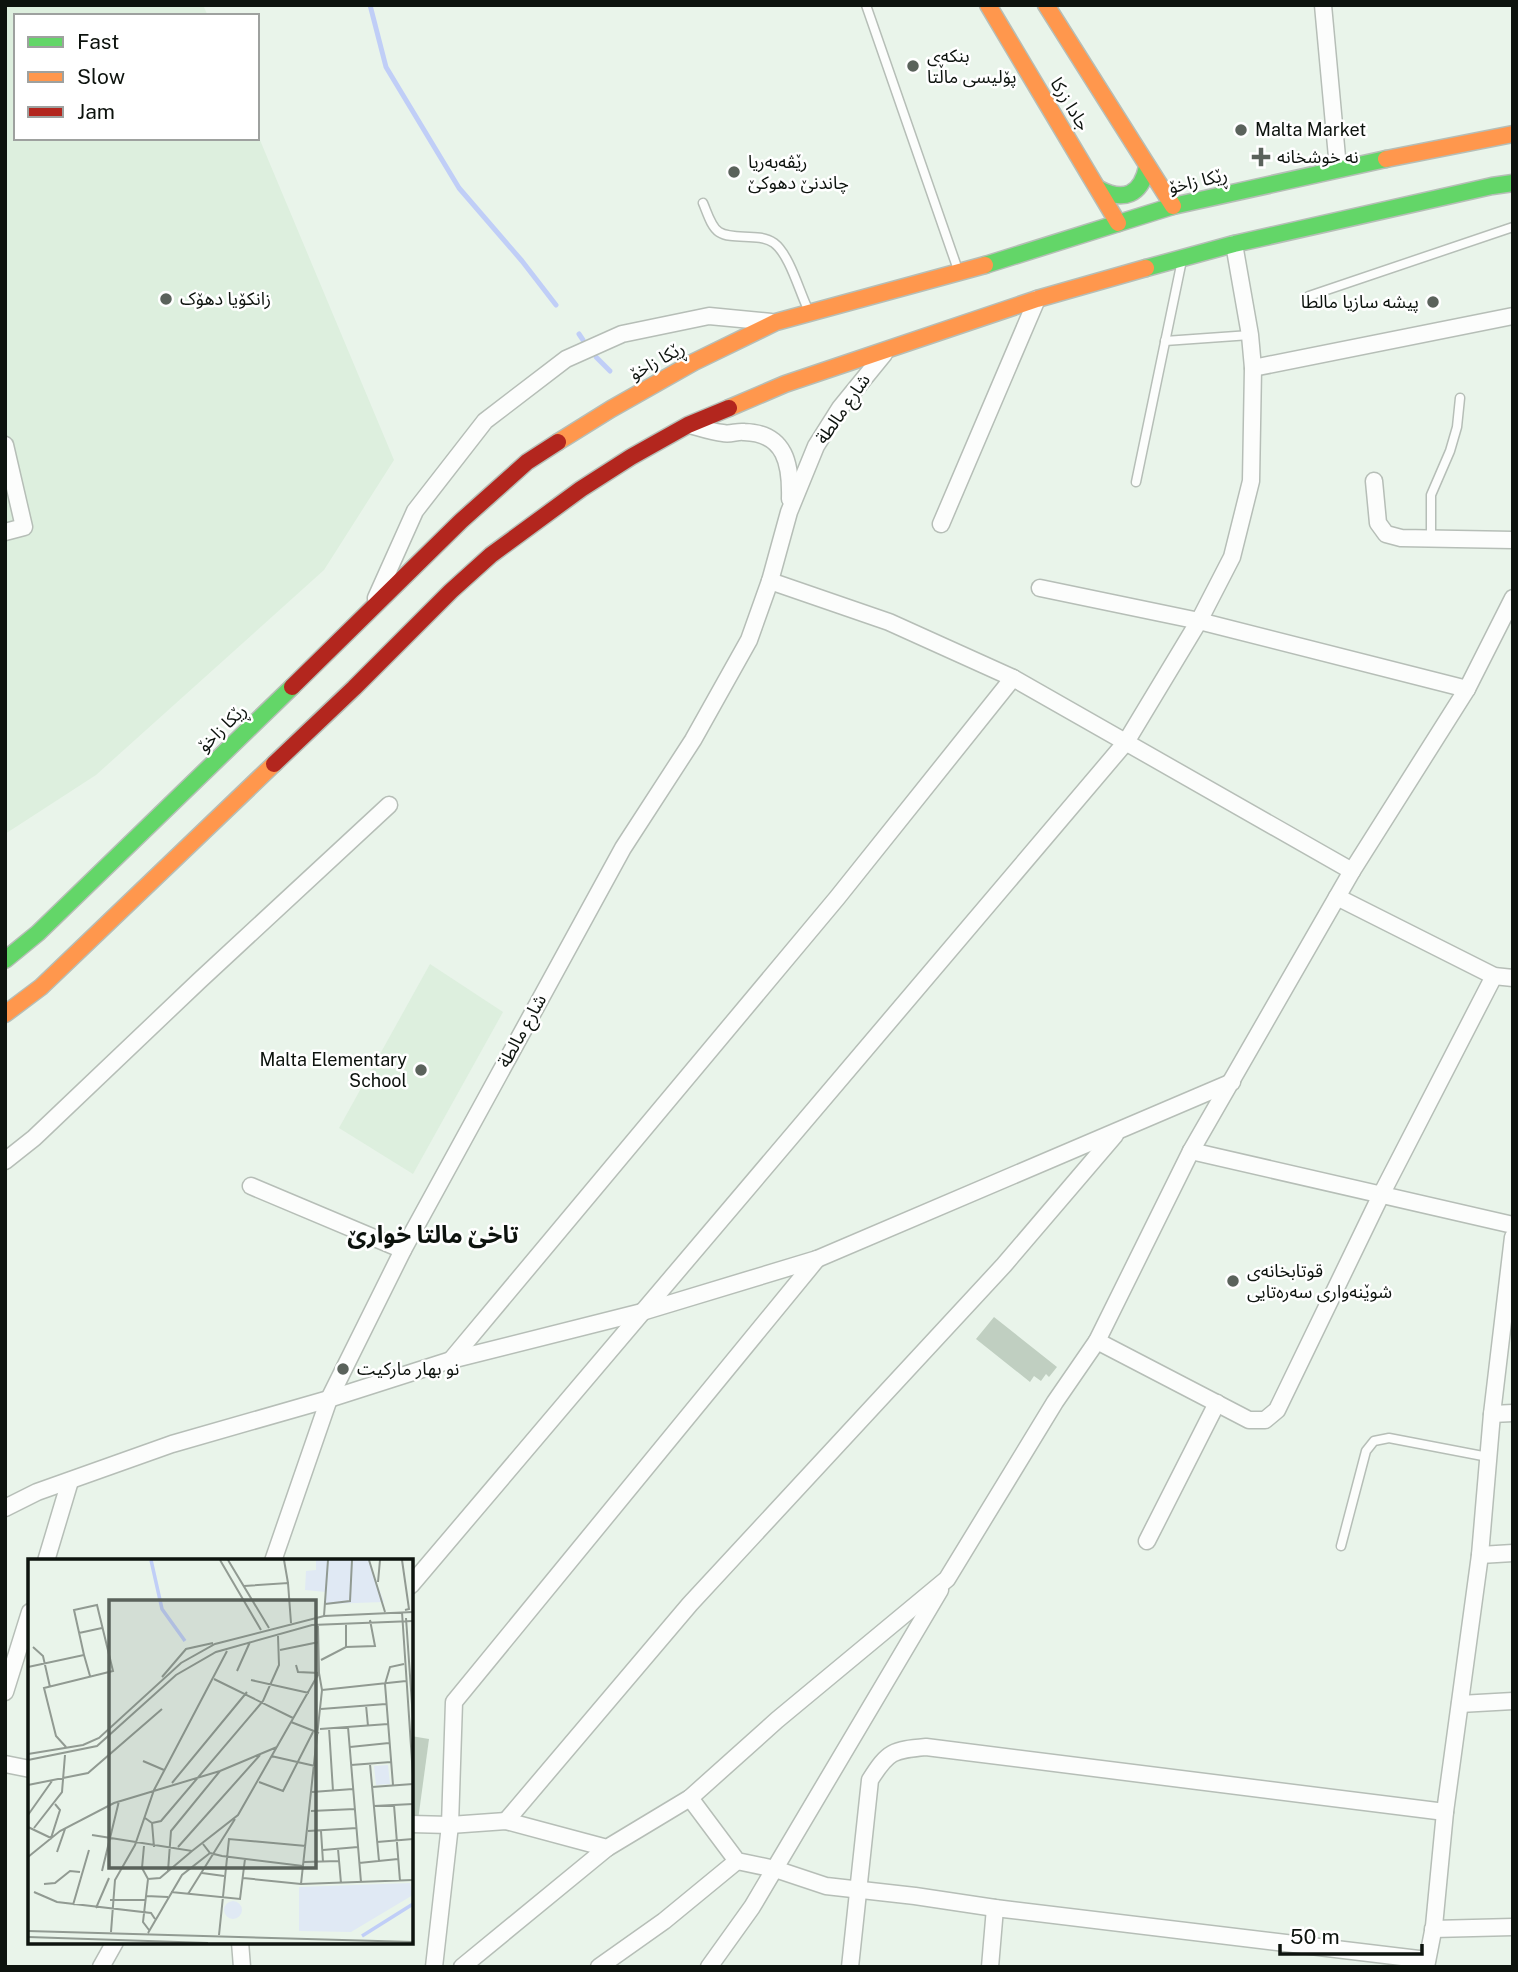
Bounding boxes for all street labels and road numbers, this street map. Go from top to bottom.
street label: جادا زرکا [1046,73,1094,135]
street label: ڕێکا زاخۆ [1166,164,1230,202]
street label: ڕێکا زاخۆ [626,337,690,388]
street label: شارع مالطة [811,370,878,450]
street label: ڕێکا زاخۆ [193,699,254,759]
street label: شارع مالطة [493,991,554,1073]

